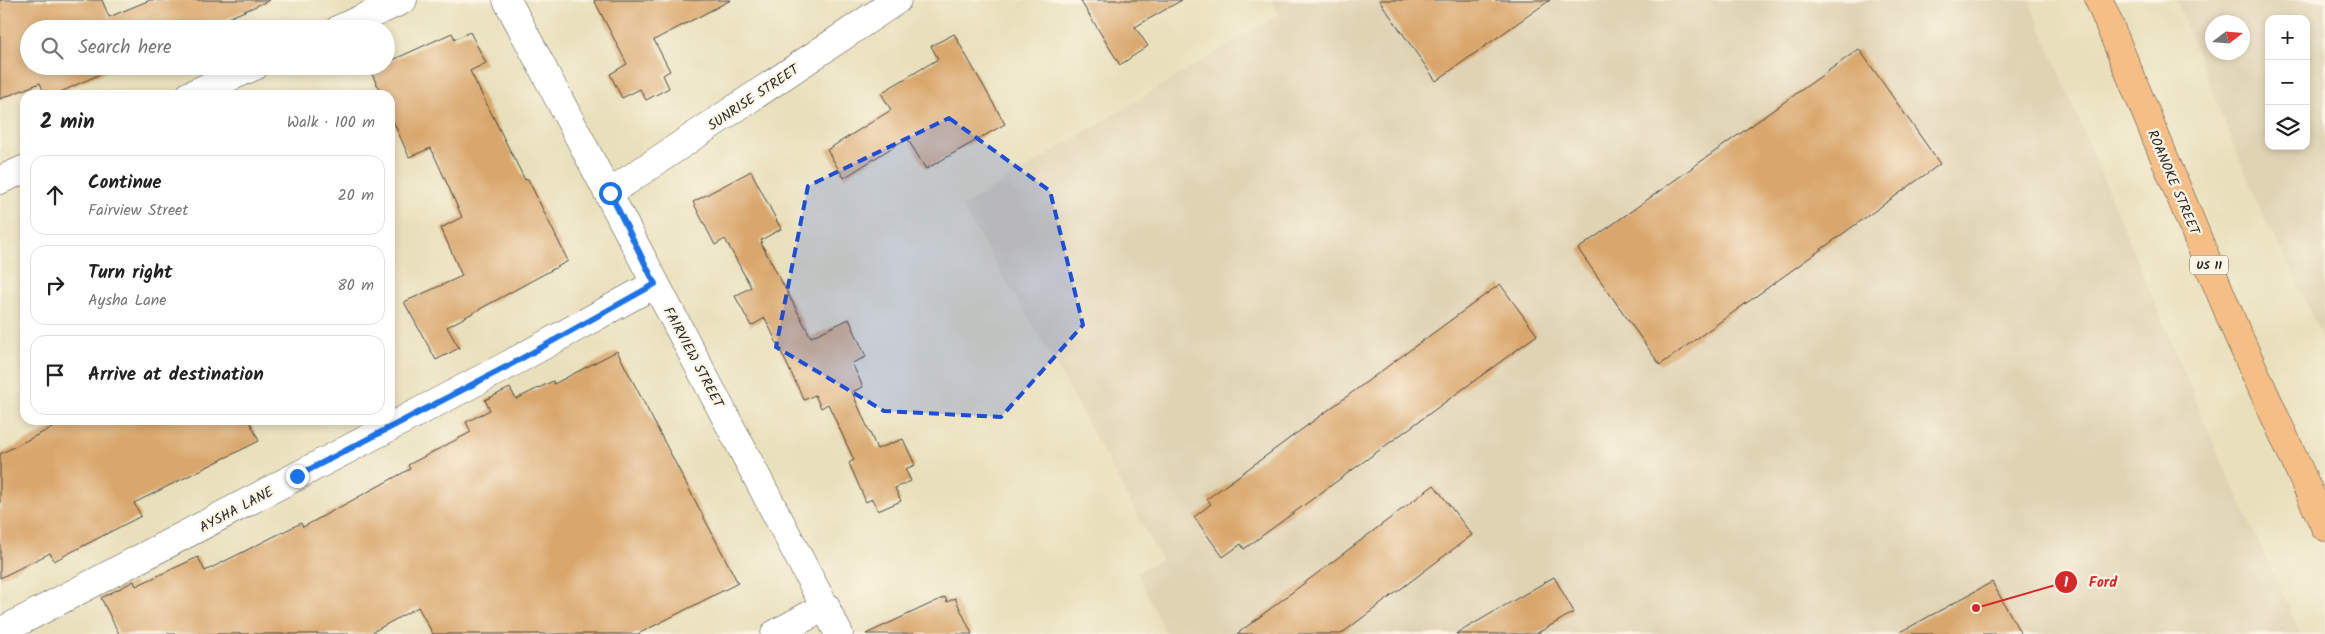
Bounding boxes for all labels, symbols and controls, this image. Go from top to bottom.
north arrow [2205,15,2250,60]
map controls [2265,15,2310,150]
button: + [2265,15,2310,60]
search box [20,20,395,75]
text: Search here [78,33,172,63]
icon: search [38,34,66,62]
street label: SUNRISE STREET [703,58,805,137]
button: − [2265,60,2310,105]
button: layers [2265,105,2310,150]
text: 2 min [40,106,95,139]
text: Walk · 100 m [287,110,375,135]
street label: ROANOKE STREET [2141,126,2206,240]
text: Continue [88,168,161,198]
icon: ahead [41,181,69,209]
route start [599,182,622,205]
text: 20 m [338,183,374,208]
text: Fairview Street [88,198,189,223]
road number: US 11 [2190,256,2228,274]
text: Turn right [88,258,173,288]
icon: right [41,271,69,299]
text: 80 m [337,273,374,298]
text: Aysha Lane [88,288,167,313]
street label: FAIRVIEW STREET [657,303,730,413]
text: Arrive at destination [88,360,264,390]
icon: arrive [41,361,69,389]
route end [286,465,309,488]
street label: AYSHA LANE [195,481,278,539]
callout: Ford [2054,567,2127,597]
text: 1 [2064,571,2069,595]
text: Ford [2089,571,2118,595]

